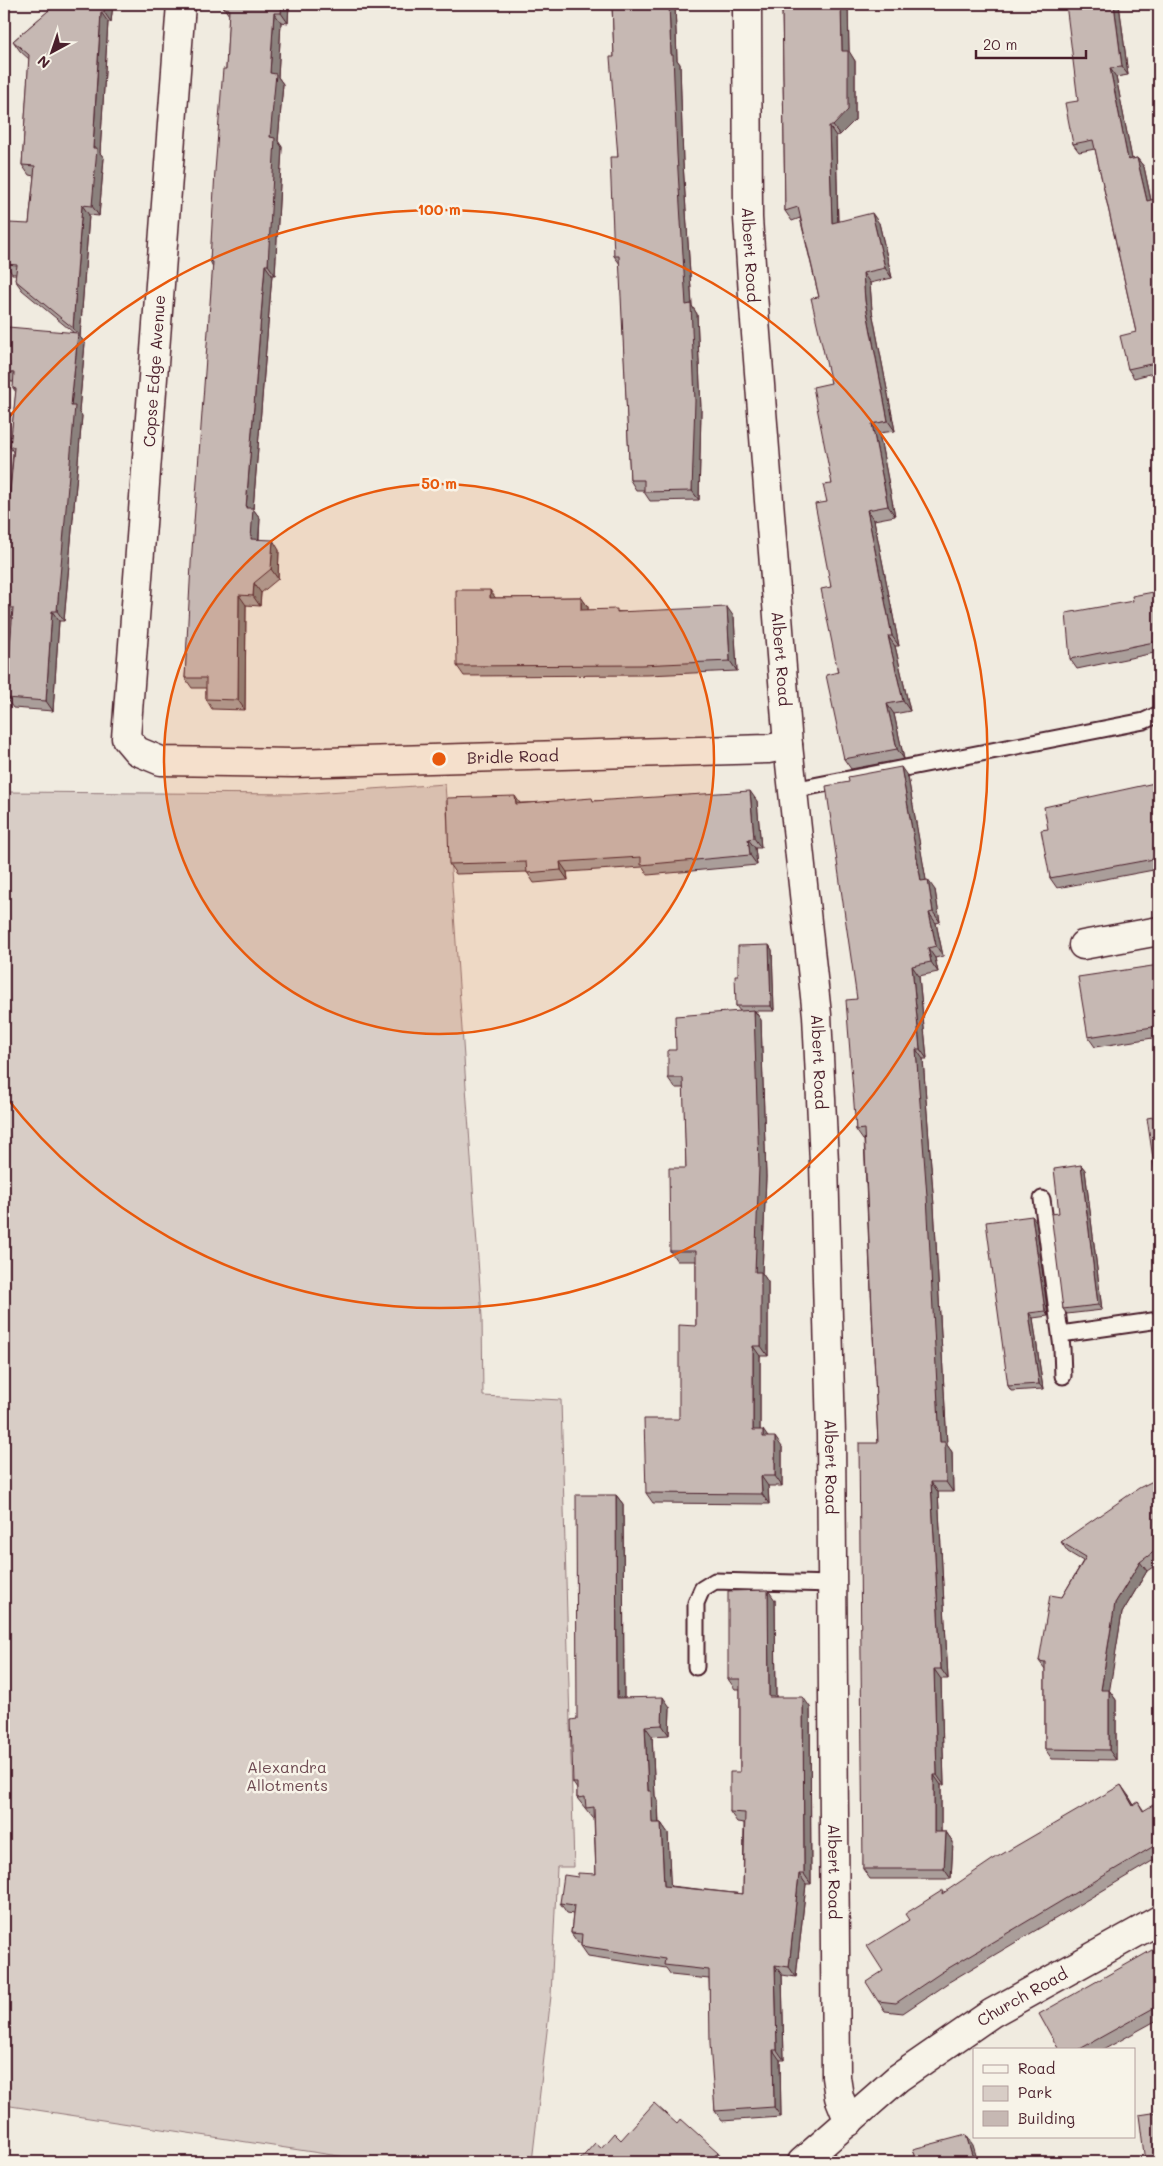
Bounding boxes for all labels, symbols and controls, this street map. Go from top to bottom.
north arrow [28,28,78,78]
scale bar [976,28,1086,60]
text: 20 m [983,34,1017,54]
text: N [33,52,54,73]
text: 100 m [417,199,461,219]
street label: Albert Road [738,207,765,303]
street label: Copse Edge Avenue [138,294,169,448]
text: 50 m [421,473,457,493]
street label: Albert Road [768,610,796,707]
street label: Bridle Road [466,744,559,768]
centre of rings [430,750,448,768]
street label: Albert Road [807,1014,832,1110]
street label: Albert Road [821,1419,843,1514]
park label: Alexandra Allotments [246,1756,328,1795]
street label: Albert Road [824,1824,846,1919]
street label: Church Road [972,1962,1071,2030]
legend [973,2048,1136,2138]
text: Road [1018,2058,1055,2078]
text: Park [1018,2082,1052,2102]
text: Building [1018,2108,1075,2128]

